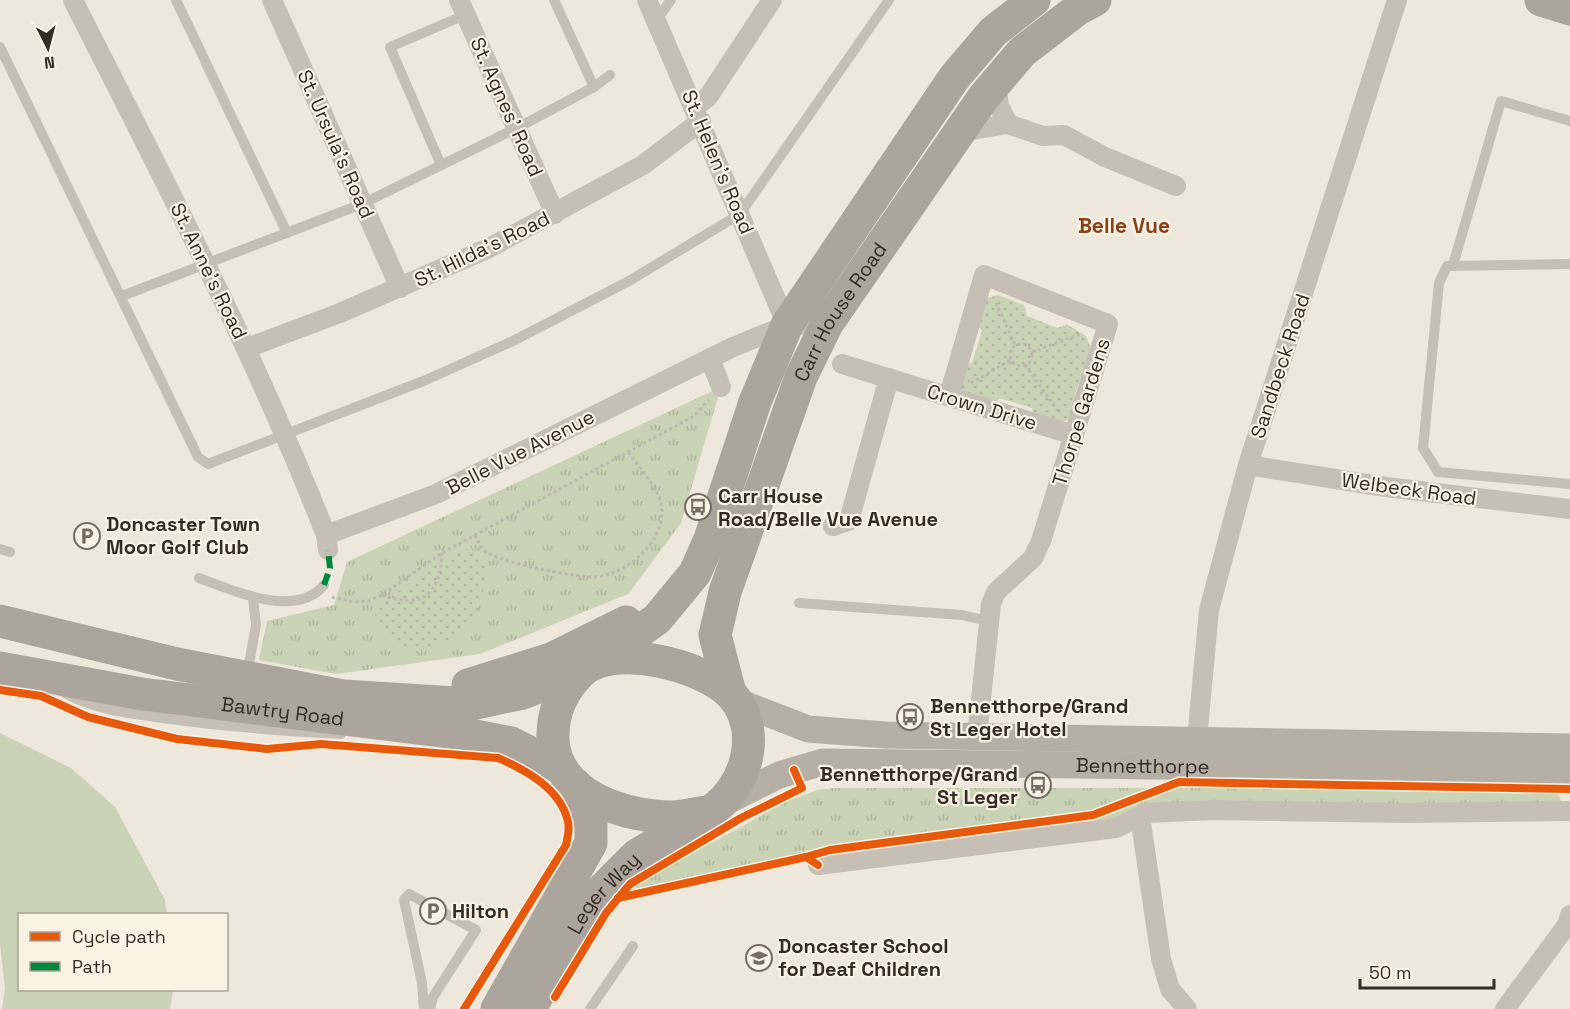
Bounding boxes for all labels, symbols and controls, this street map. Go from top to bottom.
north arrow [18,18,78,78]
street label: St. Agnes' Road [465,33,549,181]
text: N [43,51,56,73]
street label: St. Ursula's Road [292,66,380,222]
street label: St. Helen's Road [676,86,760,238]
street label: St. Anne's Road [165,198,253,344]
street label: St. Hilda's Road [410,205,554,293]
district label: Belle Vue [1078,212,1170,239]
street label: Carr House Road [788,237,892,386]
street label: Sandbeck Road [1244,290,1316,442]
street label: Thorpe Gardens [1046,335,1116,489]
street label: Crown Drive [924,378,1040,436]
street label: Belle Vue Avenue [441,403,599,501]
street label: Welbeck Road [1340,467,1478,511]
place label: Carr House Road/Belle Vue Avenue [718,483,938,532]
bus stop icon: Carr House Road/Belle Vue Avenue [683,492,713,522]
place label: Doncaster Town Moor Golf Club [106,511,260,560]
parking icon: Doncaster Town Moor Golf Club [72,521,102,551]
street label: Bawtry Road [220,691,346,732]
place label: Bennetthorpe/Grand St Leger Hotel [930,693,1128,742]
bus stop icon: Bennetthorpe/Grand St Leger Hotel [895,702,925,732]
street label: Bennetthorpe [1075,752,1210,780]
place label: Bennetthorpe/Grand St Leger [820,761,1018,810]
bus stop icon: Bennetthorpe/Grand St Leger [1023,770,1053,800]
street label: Leger Way [561,846,646,939]
parking icon: Hilton [418,896,448,926]
place label: Hilton [452,898,509,924]
legend [18,913,228,991]
text: Cycle path [72,925,166,948]
place label: Doncaster School for Deaf Children [778,933,949,982]
school or university icon: Doncaster School for Deaf Children [744,943,774,973]
scale bar [1360,952,1494,990]
text: Path [72,955,112,978]
text: 50 m [1369,961,1411,984]

